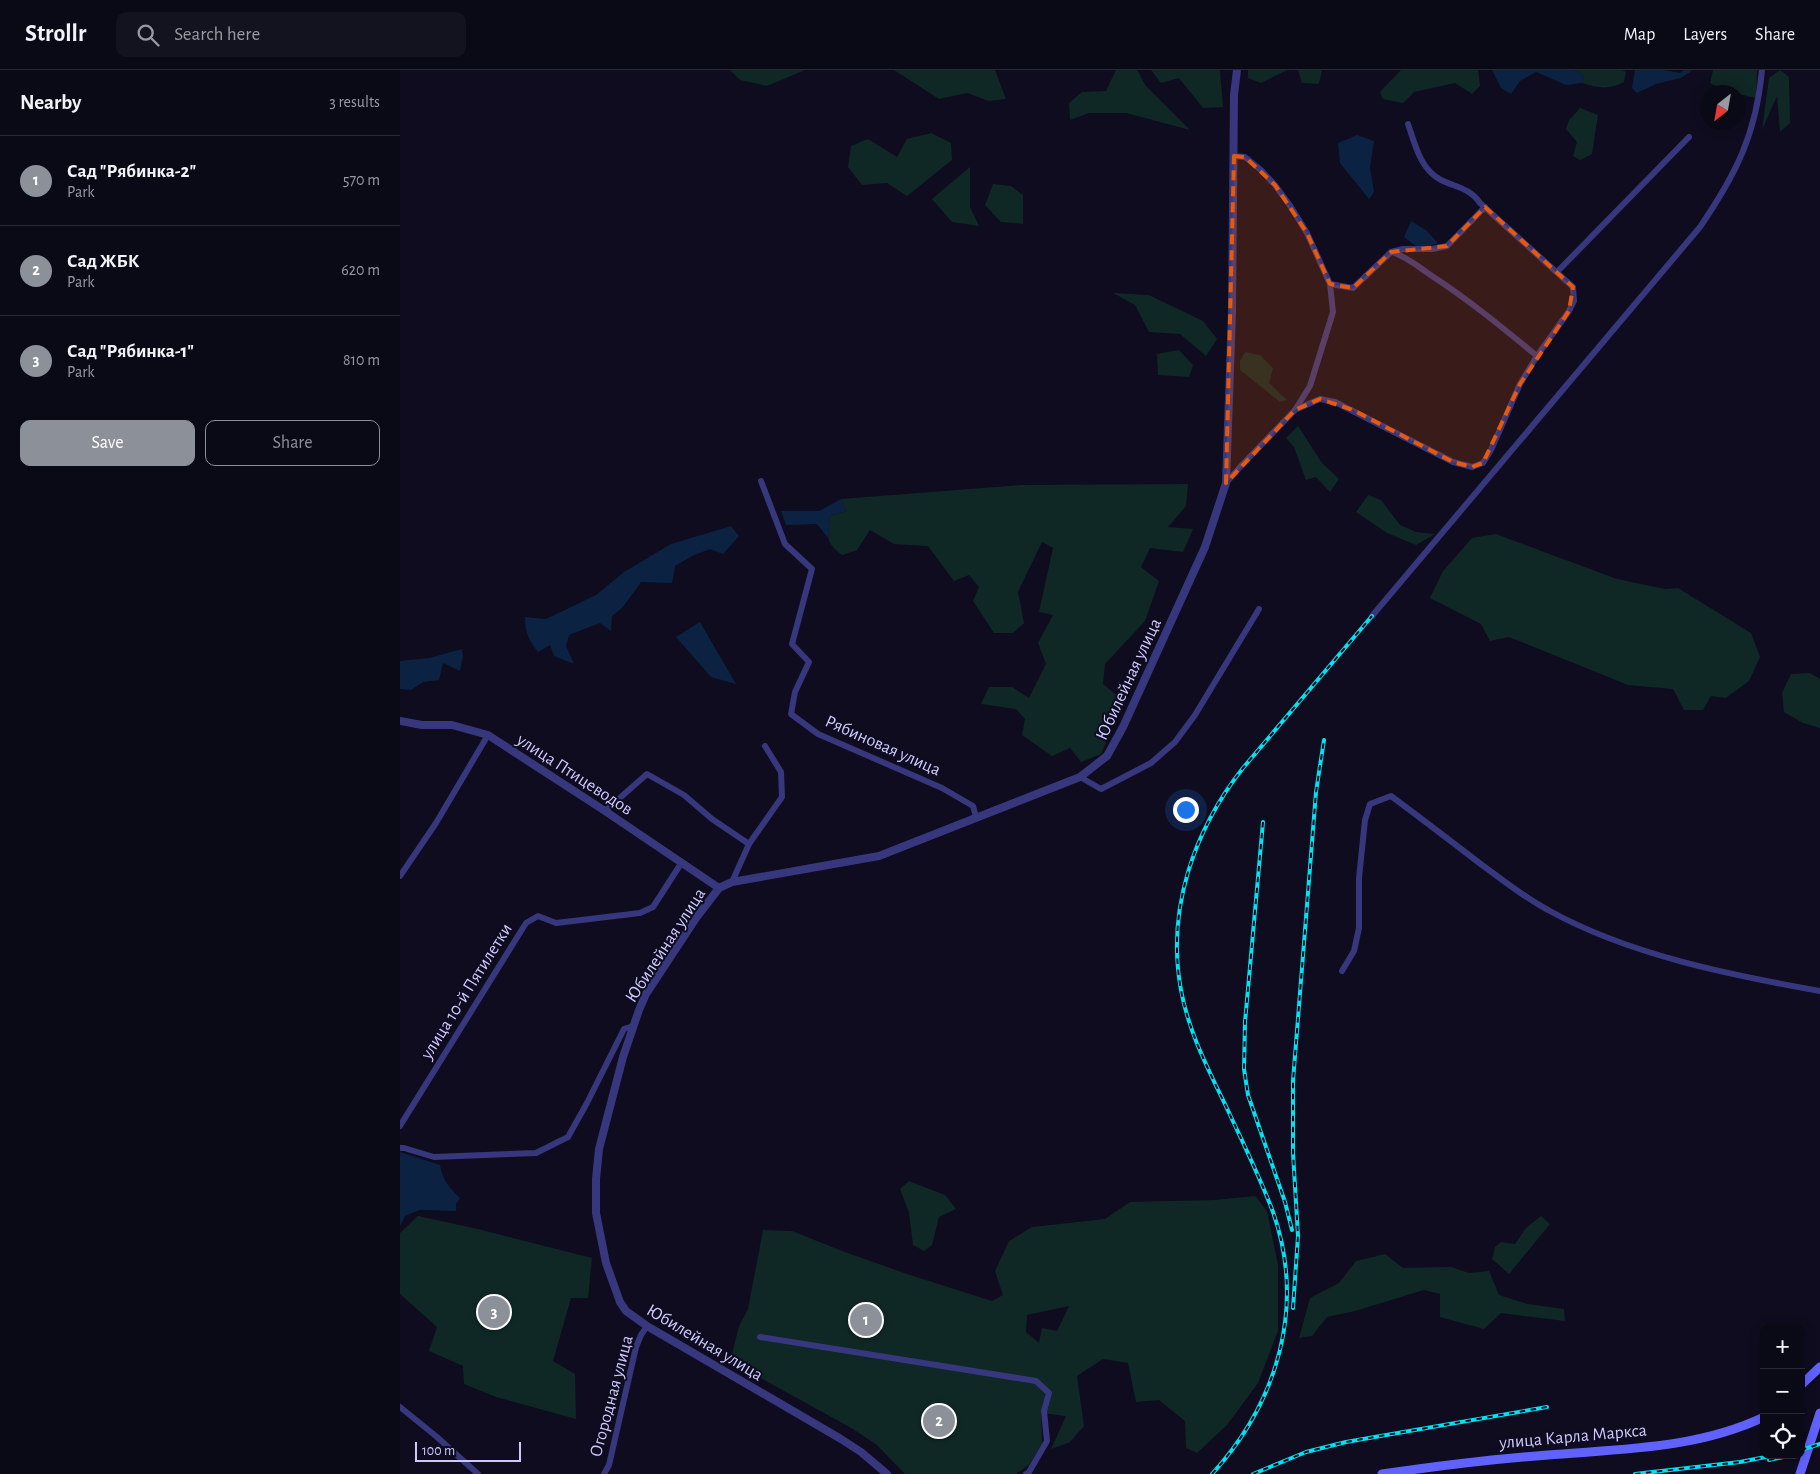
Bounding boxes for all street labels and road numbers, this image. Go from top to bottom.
street label: Юбилейная улица [1092,615,1165,743]
street label: Рябиновая улица [822,711,944,779]
street label: улица Птицеводов [512,730,636,819]
street label: Юбилейная улица [621,885,709,1006]
street label: улица 10-й Пятилетки [417,920,516,1063]
street label: Юбилейная улица [643,1300,766,1385]
street label: Огородная улица [587,1333,637,1459]
street label: улица Карла Маркса [1498,1422,1648,1452]

